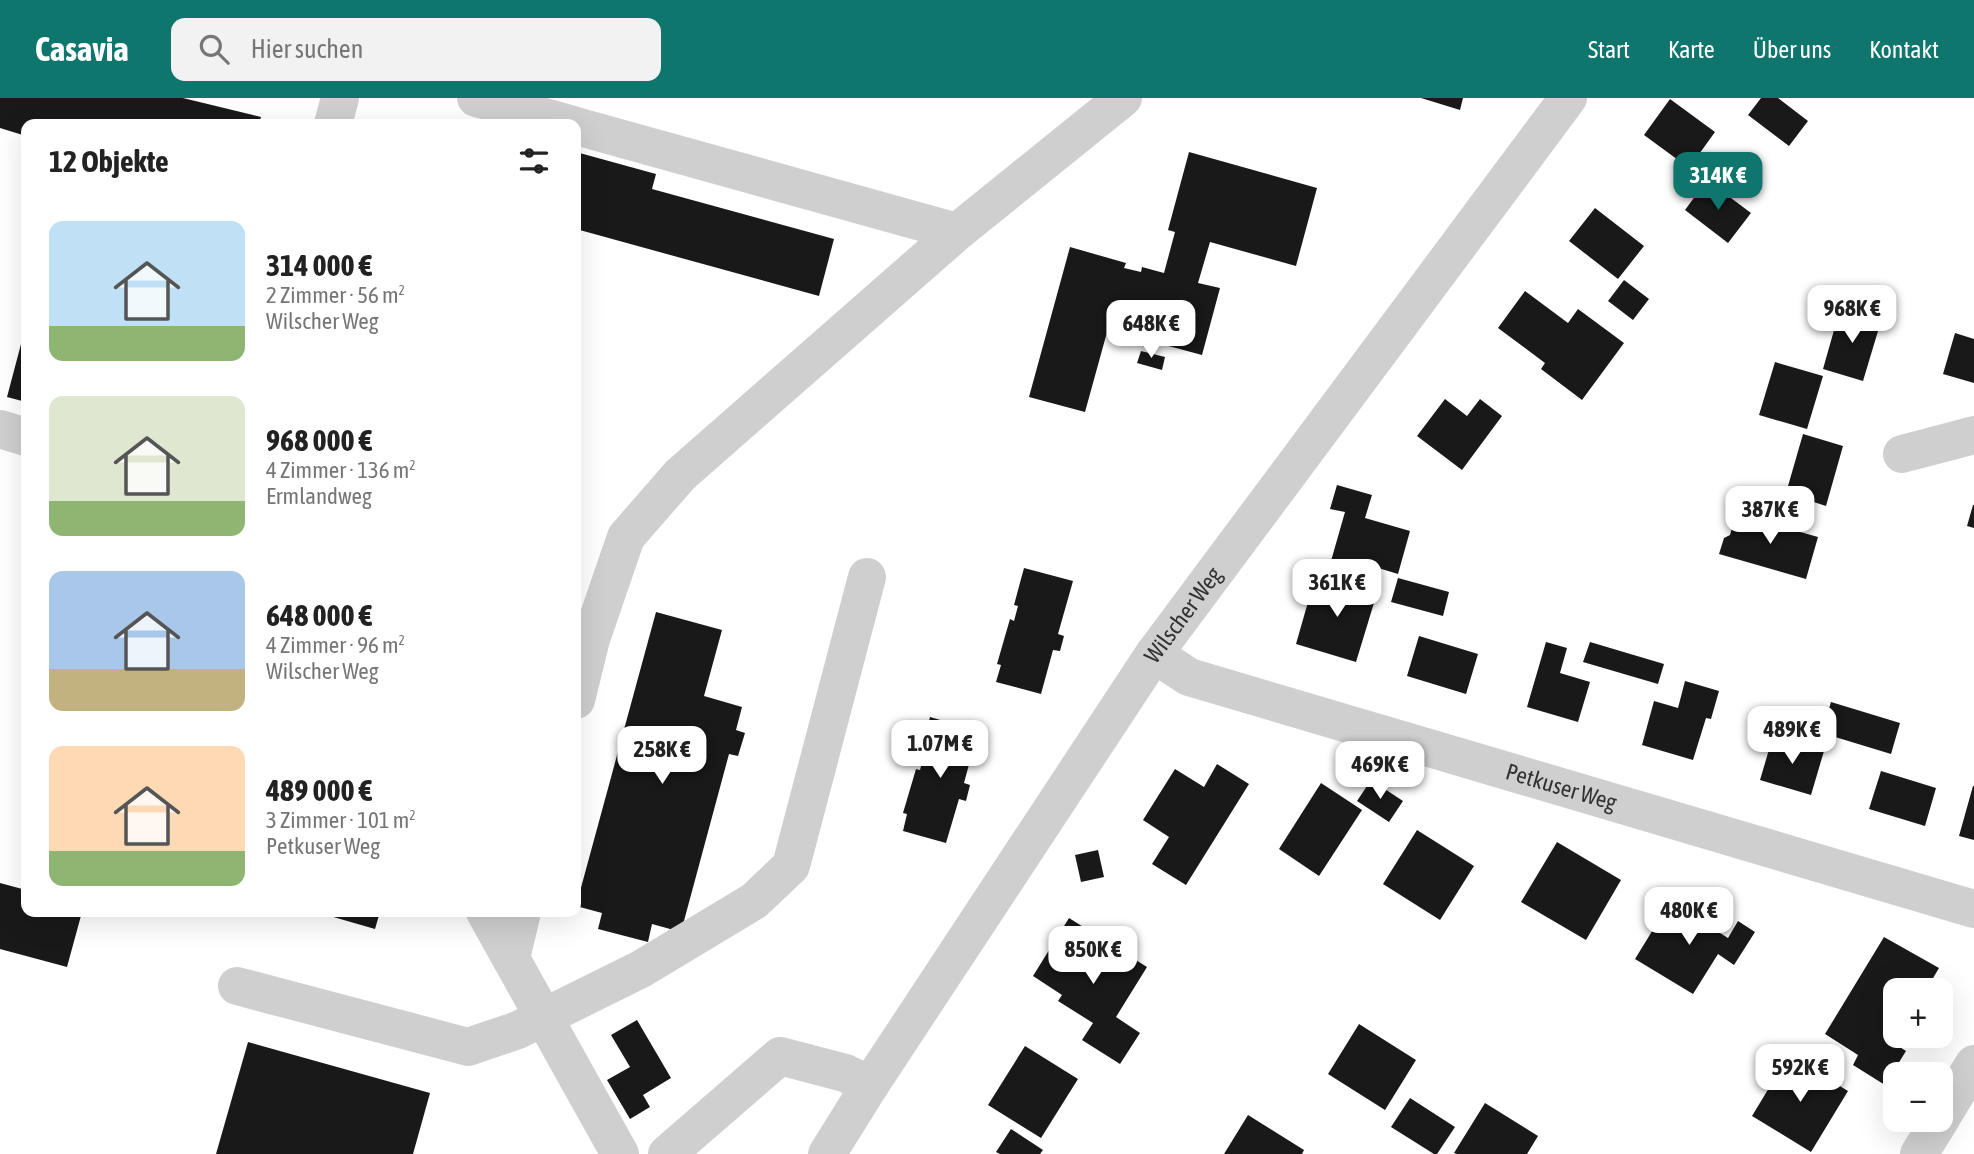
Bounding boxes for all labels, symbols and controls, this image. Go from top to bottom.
search box [171,18,661,81]
text: Casavia [35,30,129,68]
icon: search [195,30,233,68]
text: Hier suchen [251,34,363,64]
text: Start [1588,36,1630,63]
text: Karte [1668,36,1715,63]
text: Über uns [1753,36,1831,63]
text: Kontakt [1869,36,1939,63]
icon: filters [515,142,553,180]
text: 12 Objekte [49,144,169,178]
pin: 314K € [1661,152,1775,212]
text: 314K € [1689,162,1747,188]
text: 314 000 € [266,248,372,282]
icon: home [105,249,189,333]
text: 2 Zimmer · 56 m² [266,282,405,308]
pin: 968K € [1795,286,1909,345]
text: 968K € [1823,295,1881,321]
pin: 648K € [1094,300,1208,360]
text: Wilscher Weg [266,308,379,334]
text: 648K € [1122,310,1180,336]
text: 968 000 € [266,423,372,457]
icon: home [105,424,189,508]
text: 4 Zimmer · 136 m² [266,457,416,483]
text: Ermlandweg [266,483,372,509]
pin: 387K € [1713,486,1827,546]
text: 387K € [1741,496,1799,522]
pin: 361K € [1280,560,1394,619]
street label: Wilscher Weg [1139,562,1227,668]
text: 361K € [1308,569,1366,595]
text: 648 000 € [266,598,372,632]
icon: home [105,599,189,683]
text: 4 Zimmer · 96 m² [266,632,405,658]
text: Wilscher Weg [266,658,379,684]
pin: 489K € [1735,706,1849,766]
text: 489K € [1763,716,1821,742]
pin: 1.07M € [875,720,1005,780]
pin: 258K € [605,726,719,786]
text: 1.07M € [907,730,973,756]
text: 258K € [633,736,691,762]
pin: 469K € [1323,742,1437,801]
text: 469K € [1351,751,1409,777]
street label: Petkuser Weg [1503,758,1620,816]
text: 489 000 € [266,773,372,807]
icon: home [105,774,189,858]
text: 3 Zimmer · 101 m² [266,807,416,833]
text: Petkuser Weg [266,833,380,859]
pin: 480K € [1632,888,1746,947]
text: 480K € [1660,897,1718,923]
pin: 850K € [1036,926,1150,986]
text: 850K € [1064,936,1122,962]
map controls [1883,978,1953,1132]
button: + [1883,978,1953,1048]
pin: 592K € [1743,1044,1857,1104]
text: 592K € [1771,1054,1829,1080]
button: − [1883,1062,1953,1132]

